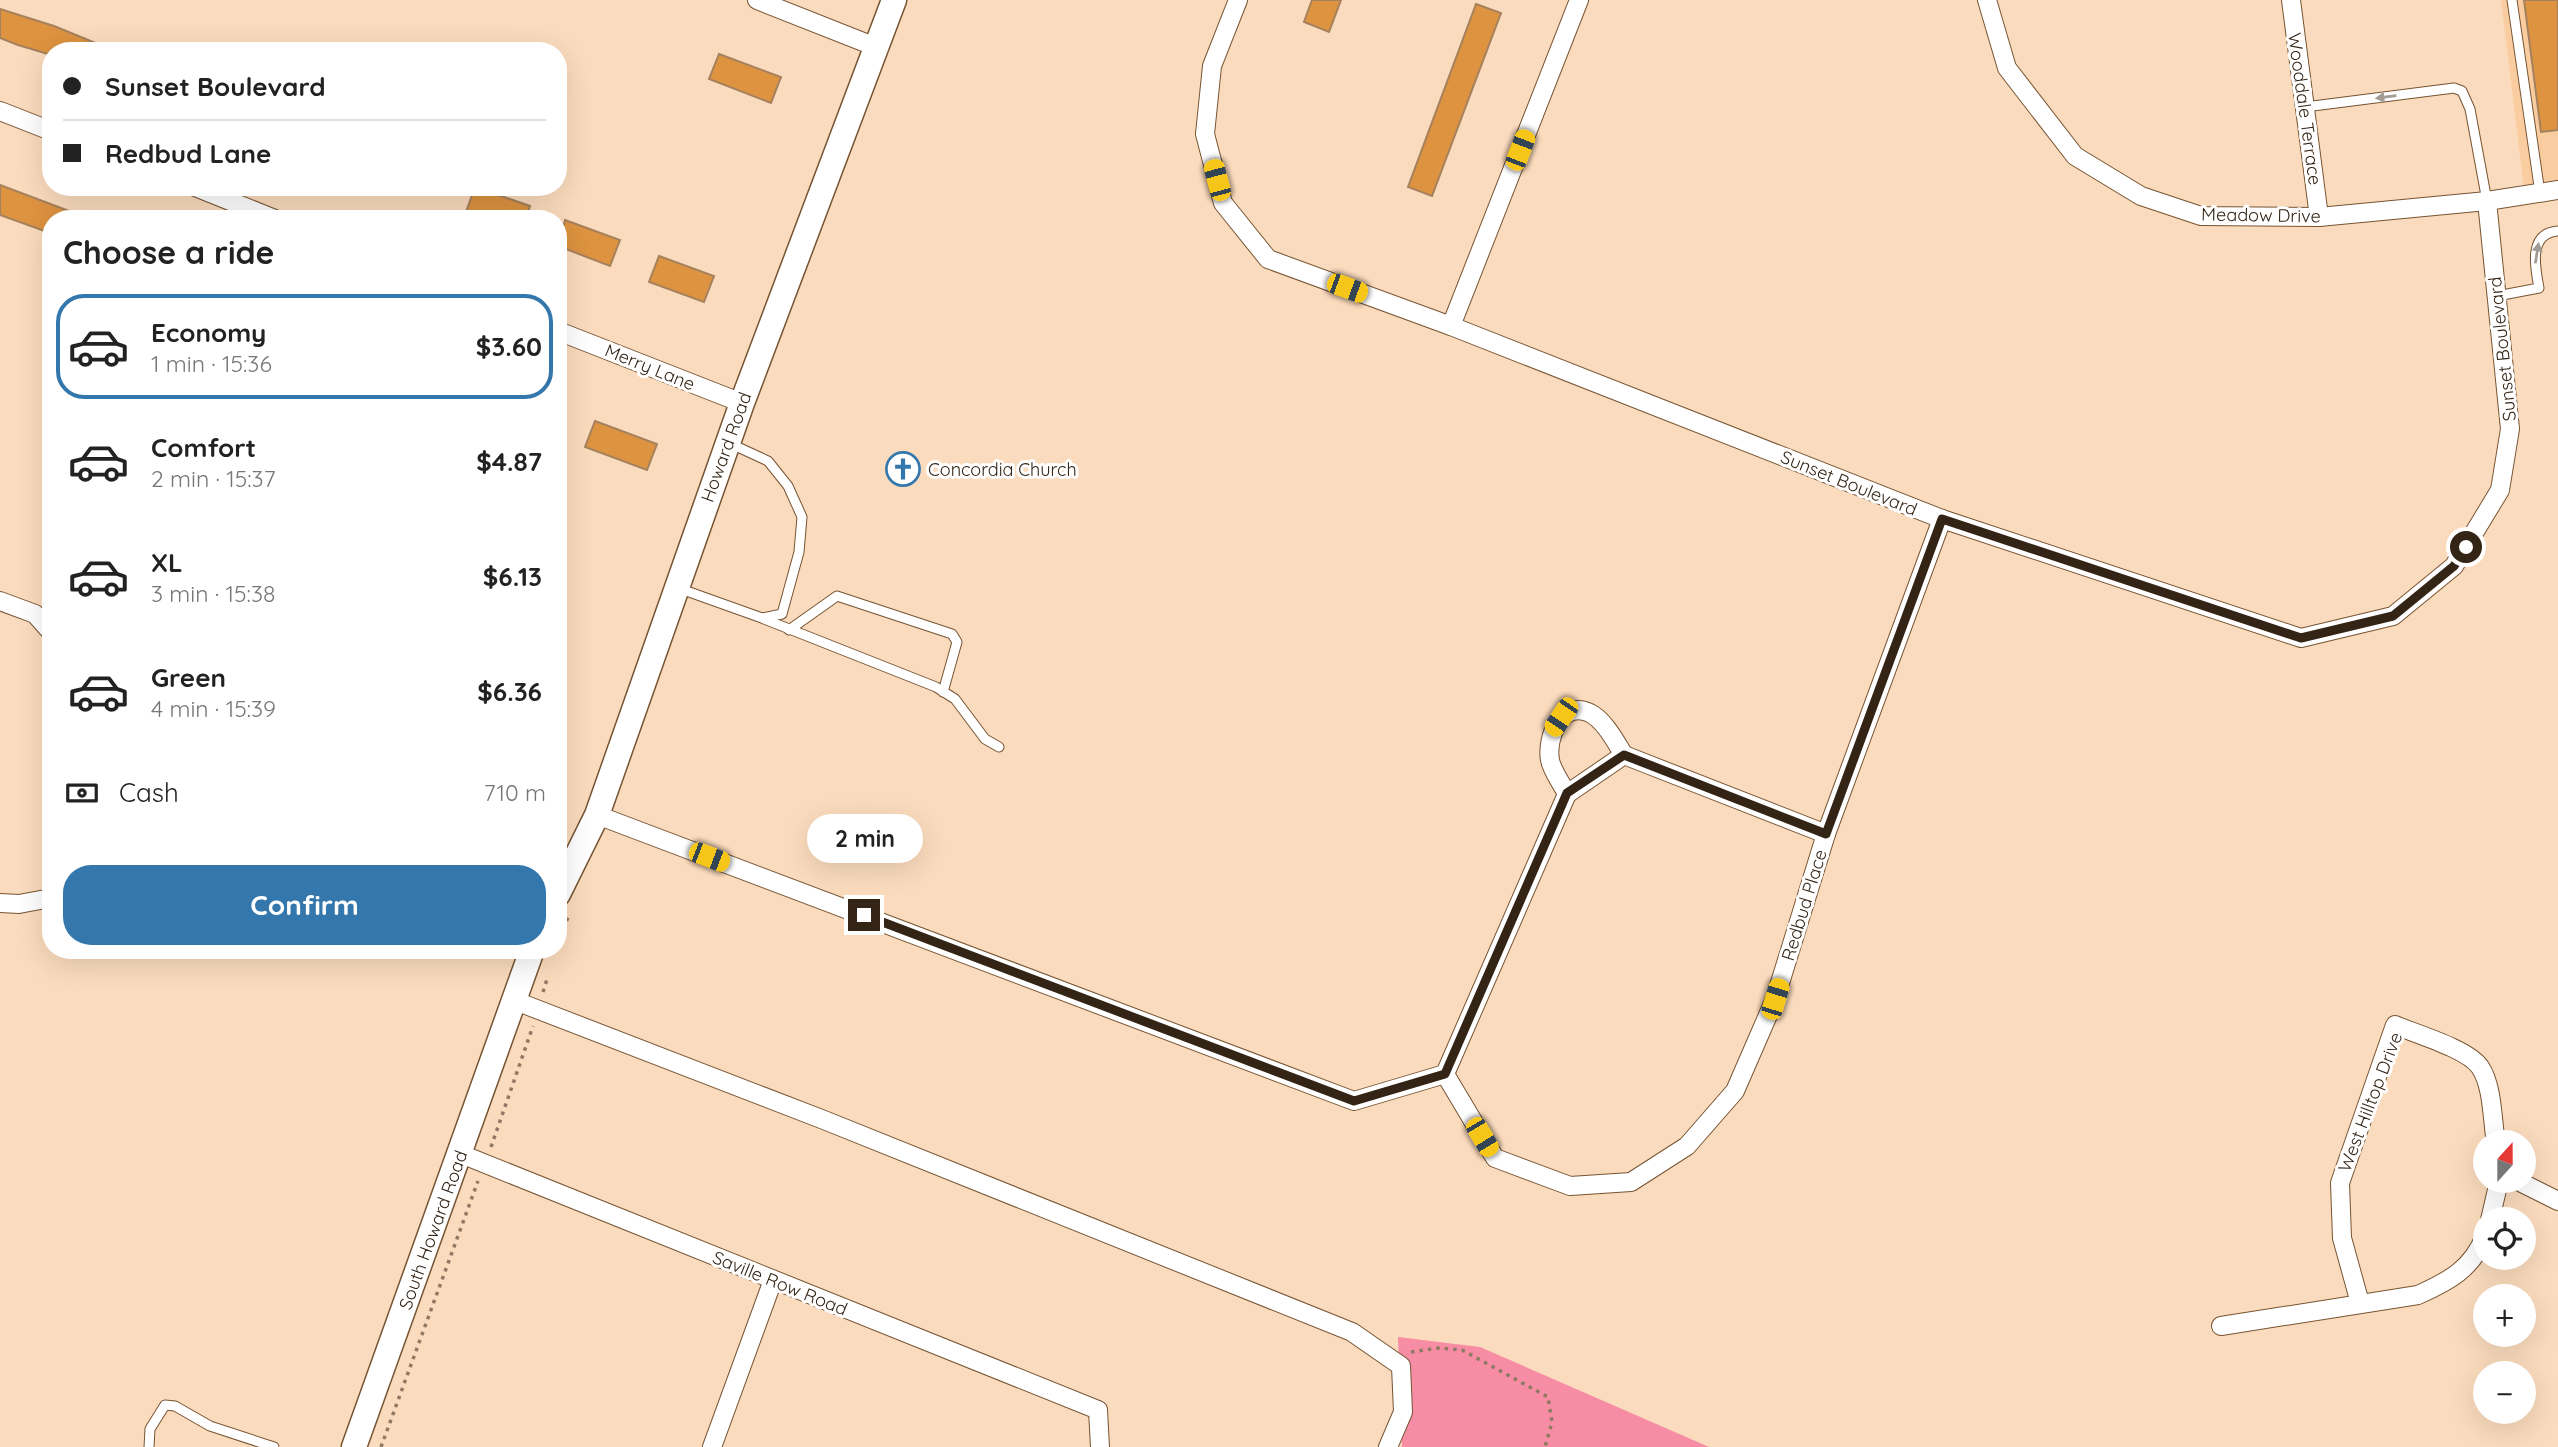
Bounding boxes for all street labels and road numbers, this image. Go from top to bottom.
street label: Wooddale Terrace [2283,31,2327,187]
street label: Meadow Drive [2201,202,2321,228]
street label: Sunset Boulevard [2483,276,2521,422]
street label: Merry Lane [602,339,698,395]
street label: Howard Road [695,389,757,505]
street label: Sunset Boulevard [1777,445,1921,521]
street label: Redbud Place [1776,847,1832,963]
street label: West Hilltop Drive [2333,1029,2407,1175]
street label: South Howard Road [393,1147,473,1313]
street label: Saville Row Road [709,1245,851,1321]

